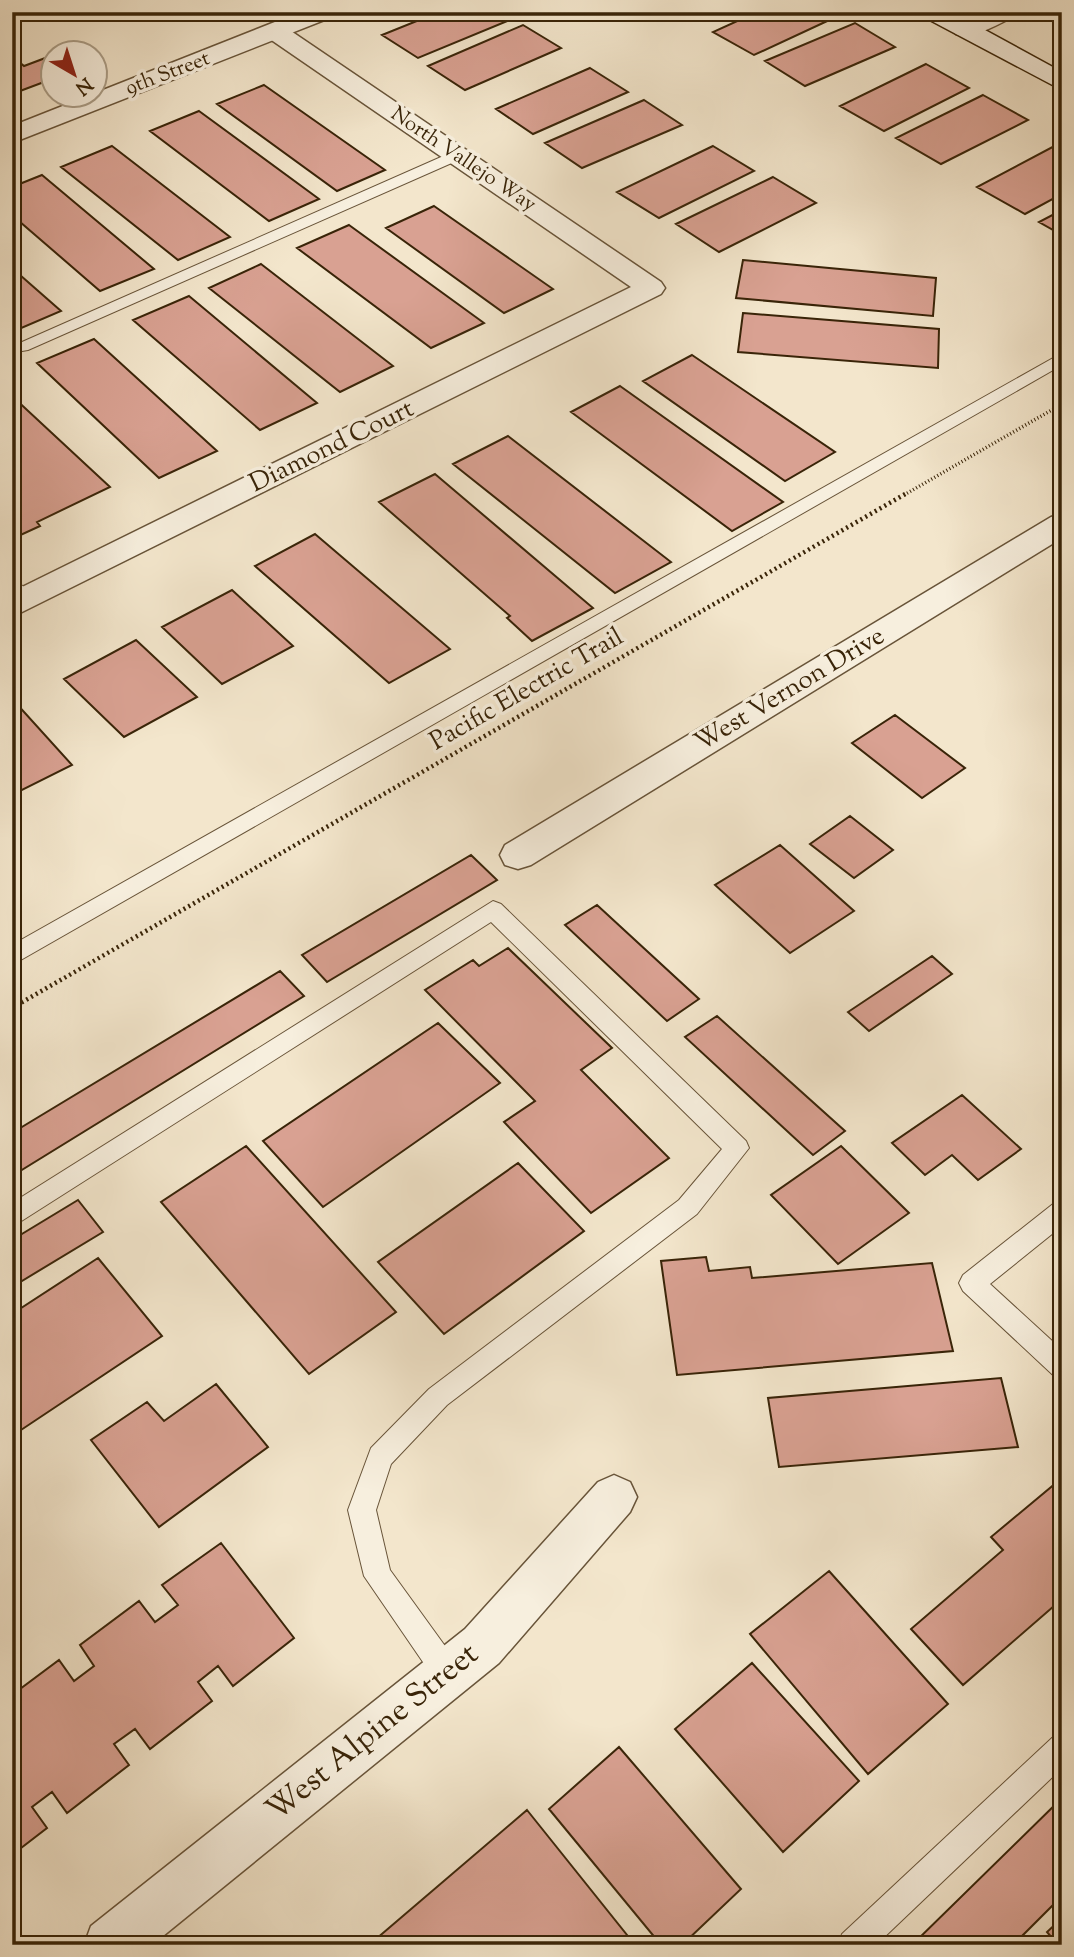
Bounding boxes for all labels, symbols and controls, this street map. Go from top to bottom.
north arrow [38,38,108,108]
street label: 9th Street [121,44,215,104]
text: N [69,70,98,101]
street label: North Vallejo Way [384,100,542,220]
street label: Diamond Court [244,391,421,503]
street label: West Vernon Drive [688,618,892,762]
street label: Pacific Electric Trail [423,619,631,761]
street label: West Alpine Street [257,1633,489,1833]

